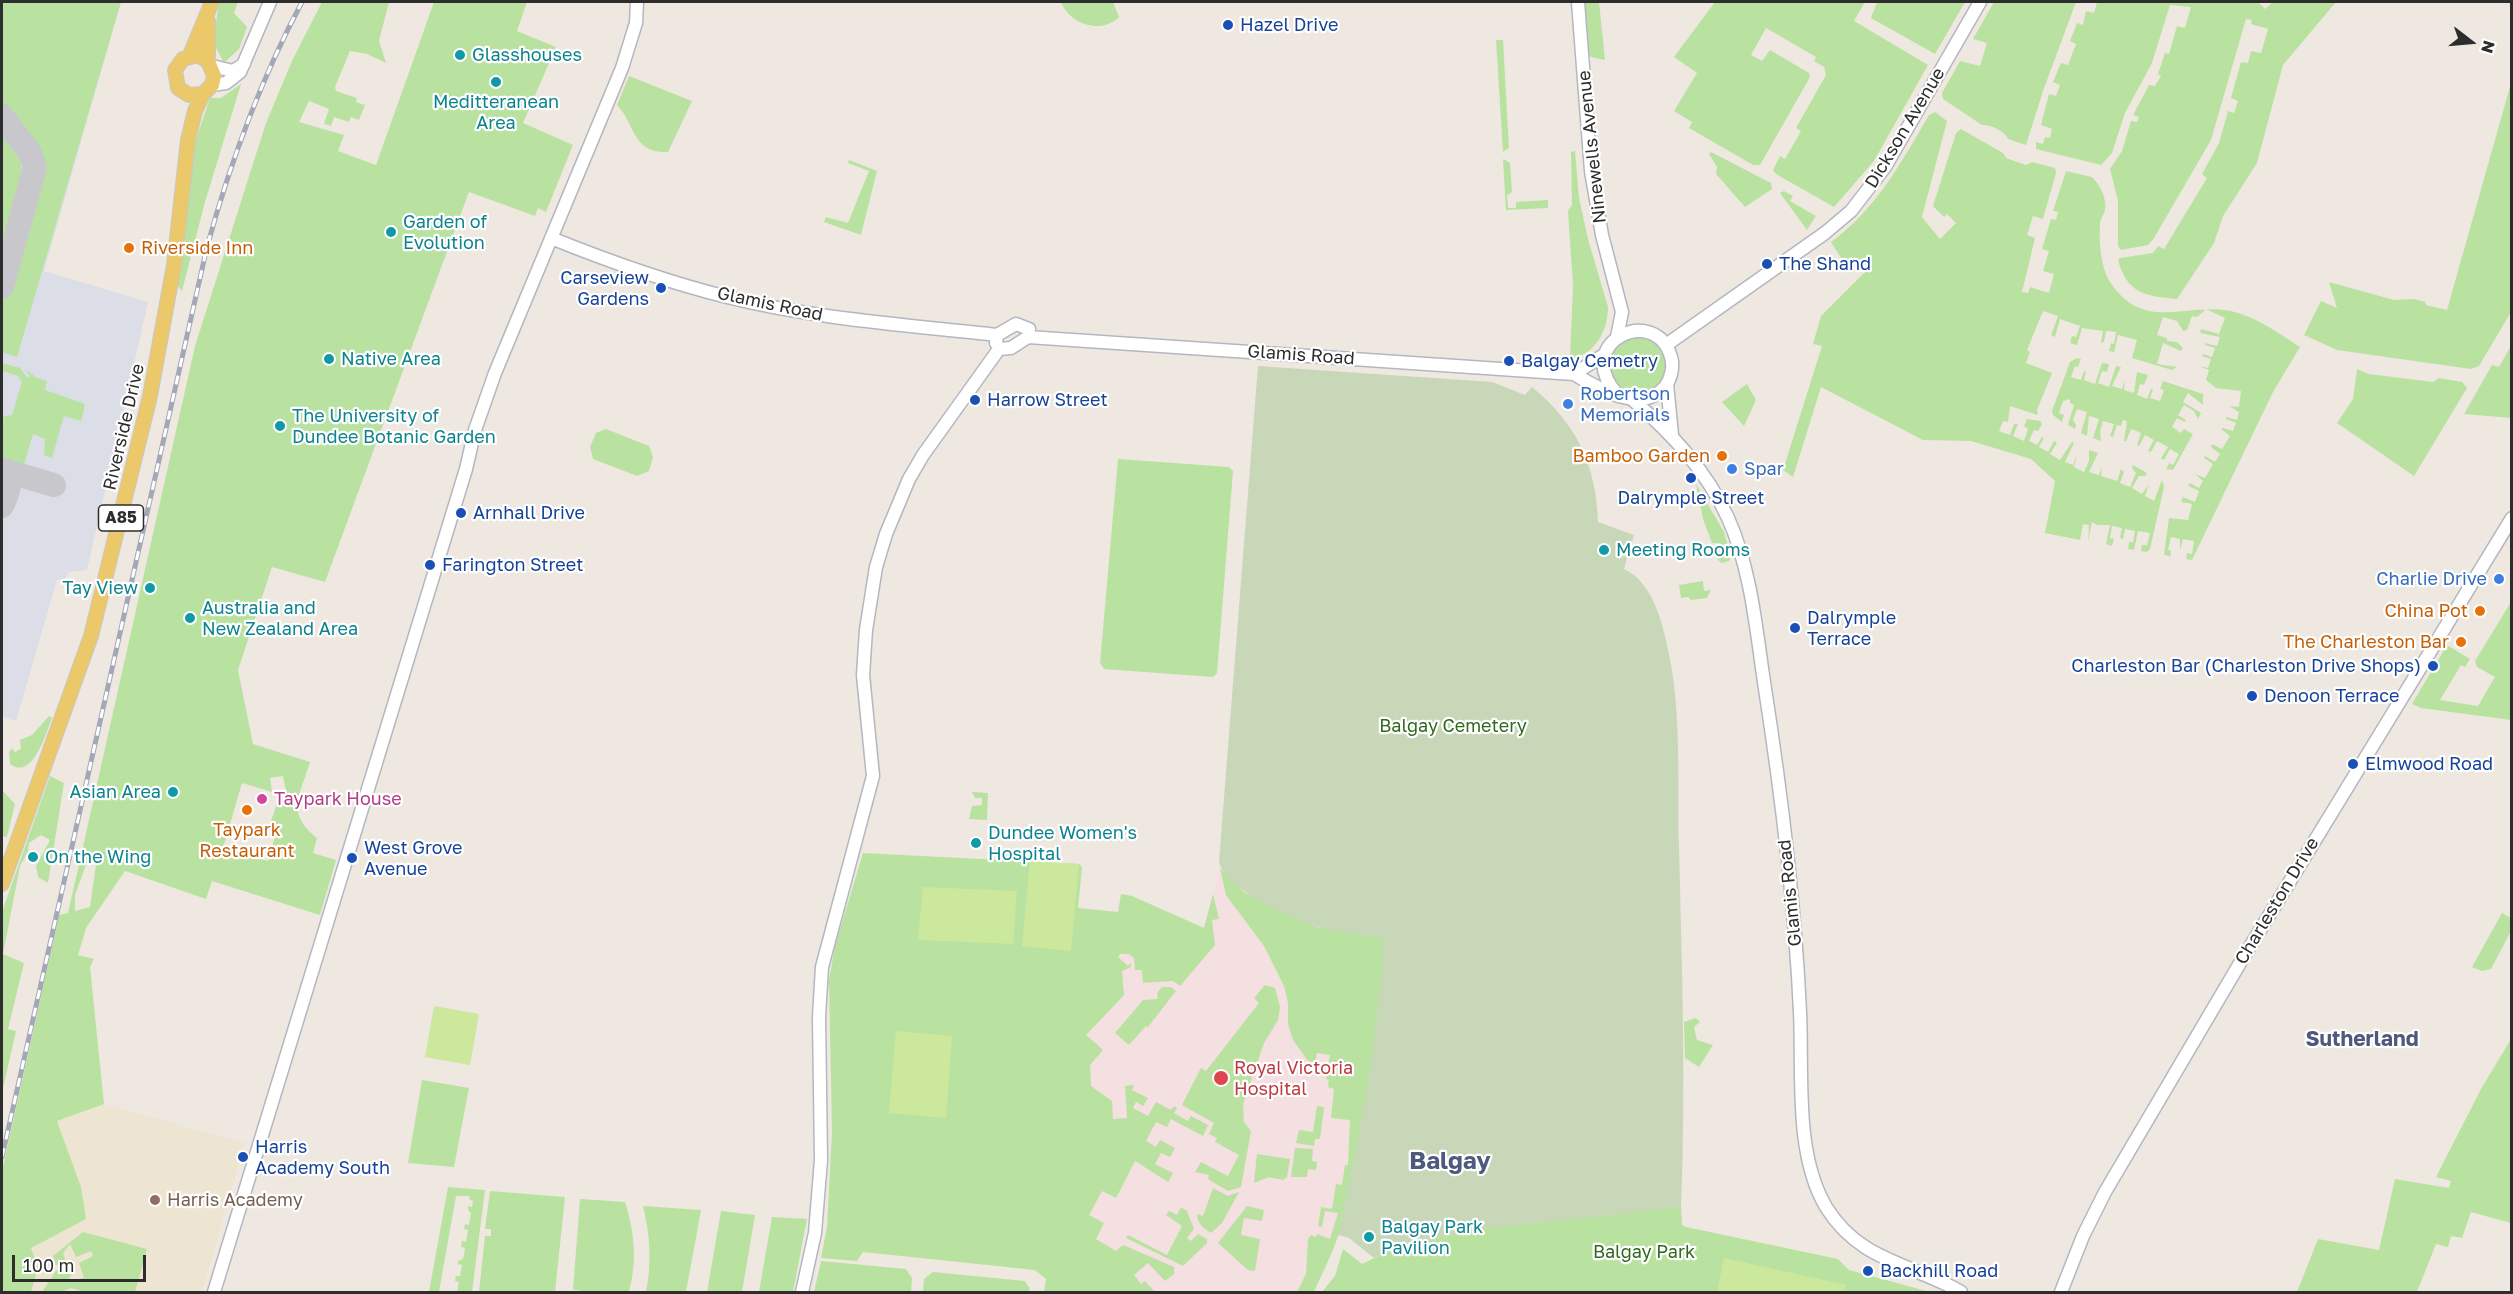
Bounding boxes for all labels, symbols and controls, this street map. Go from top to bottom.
north arrow [2441,12,2501,72]
place label: Hazel Drive [1240,14,1338,36]
marker: Hazel Drive [1221,18,1235,32]
text: N [2477,38,2500,56]
place label: Glasshouses [472,44,582,66]
marker: Glasshouses [453,48,467,62]
street label: Dickson Avenue [1861,64,1949,192]
street label: Ninewells Avenue [1573,69,1611,225]
marker: Meditteranean Area [489,75,503,89]
place label: Meditteranean Area [433,91,559,134]
place label: Garden of Evolution [403,211,487,254]
marker: Garden of Evolution [384,225,398,239]
place label: Riverside Inn [141,237,253,259]
marker: Riverside Inn [122,241,136,255]
place label: The Shand [1779,253,1871,275]
marker: The Shand [1760,257,1774,271]
place label: Carseview Gardens [560,267,649,310]
marker: Carseview Gardens [654,281,668,295]
street label: Glamis Road [715,282,825,326]
street label: Glamis Road [1247,340,1355,370]
place label: Native Area [341,348,441,370]
place label: Balgay Cemetry [1521,350,1658,372]
marker: Native Area [322,352,336,366]
marker: Balgay Cemetry [1502,354,1516,368]
street label: Riverside Drive [99,362,149,492]
place label: Robertson Memorials [1580,383,1670,426]
place label: Harrow Street [987,389,1108,411]
marker: Harrow Street [968,393,982,407]
marker: Robertson Memorials [1561,397,1575,411]
place label: The University of Dundee Botanic Garden [292,405,496,448]
marker: The University of Dundee Botanic Garden [273,419,287,433]
place label: Bamboo Garden [1572,445,1710,467]
marker: Bamboo Garden [1715,449,1729,463]
place label: Spar [1744,458,1784,480]
marker: Spar [1725,462,1739,476]
marker: Dalrymple Street [1684,471,1698,485]
place label: Dalrymple Street [1618,487,1764,509]
place label: Arnhall Drive [473,502,585,524]
road number: A85 [98,505,144,531]
marker: Arnhall Drive [454,506,468,520]
place label: Meeting Rooms [1616,539,1750,561]
marker: Meeting Rooms [1597,543,1611,557]
place label: Farington Street [442,554,583,576]
marker: Farington Street [423,558,437,572]
place label: Charlie Drive [2376,568,2487,590]
marker: Charlie Drive [2492,572,2506,586]
place label: Tay View [62,577,138,599]
marker: Tay View [143,581,157,595]
place label: Australia and New Zealand Area [202,597,358,640]
place label: China Pot [2385,600,2468,622]
marker: China Pot [2473,604,2487,618]
place label: Dalrymple Terrace [1807,607,1896,650]
marker: Australia and New Zealand Area [183,611,197,625]
marker: Dalrymple Terrace [1788,621,1802,635]
place label: The Charleston Bar [2283,631,2449,653]
marker: The Charleston Bar [2454,635,2468,649]
place label: Charleston Bar (Charleston Drive Shops) [2071,655,2421,677]
marker: Charleston Bar (Charleston Drive Shops) [2426,659,2440,673]
place label: Denoon Terrace [2264,685,2400,707]
marker: Denoon Terrace [2245,689,2259,703]
park label: Balgay Cemetery [1379,715,1527,737]
place label: Elmwood Road [2365,753,2493,775]
marker: Elmwood Road [2346,757,2360,771]
place label: Asian Area [69,781,161,803]
marker: Asian Area [166,785,180,799]
place label: Taypark House [274,788,402,810]
marker: Taypark House [255,792,269,806]
marker: Taypark Restaurant [240,803,254,817]
place label: Taypark Restaurant [199,819,295,862]
place label: Dundee Women's Hospital [988,822,1137,864]
street label: Charleston Drive [2231,834,2323,968]
marker: Dundee Women's Hospital [969,836,983,850]
place label: West Grove Avenue [364,837,462,880]
street label: Glamis Road [1774,838,1806,948]
place label: On the Wing [45,846,151,868]
marker: On the Wing [26,850,40,864]
marker: West Grove Avenue [345,851,359,865]
district label: Sutherland [2305,1026,2419,1052]
place label: Royal Victoria Hospital [1234,1057,1353,1100]
marker: Royal Victoria Hospital [1212,1069,1230,1087]
place label: Harris Academy South [255,1136,390,1178]
district label: Balgay [1409,1147,1491,1175]
marker: Harris Academy South [236,1150,250,1164]
place label: Harris Academy [167,1189,303,1211]
marker: Harris Academy [148,1193,162,1207]
place label: Balgay Park Pavilion [1381,1216,1483,1258]
marker: Balgay Park Pavilion [1362,1230,1376,1244]
park label: Balgay Park [1593,1241,1695,1263]
scale bar [15,1243,148,1281]
text: 100 m [23,1254,74,1276]
place label: Backhill Road [1880,1260,1998,1282]
marker: Backhill Road [1861,1264,1875,1278]

